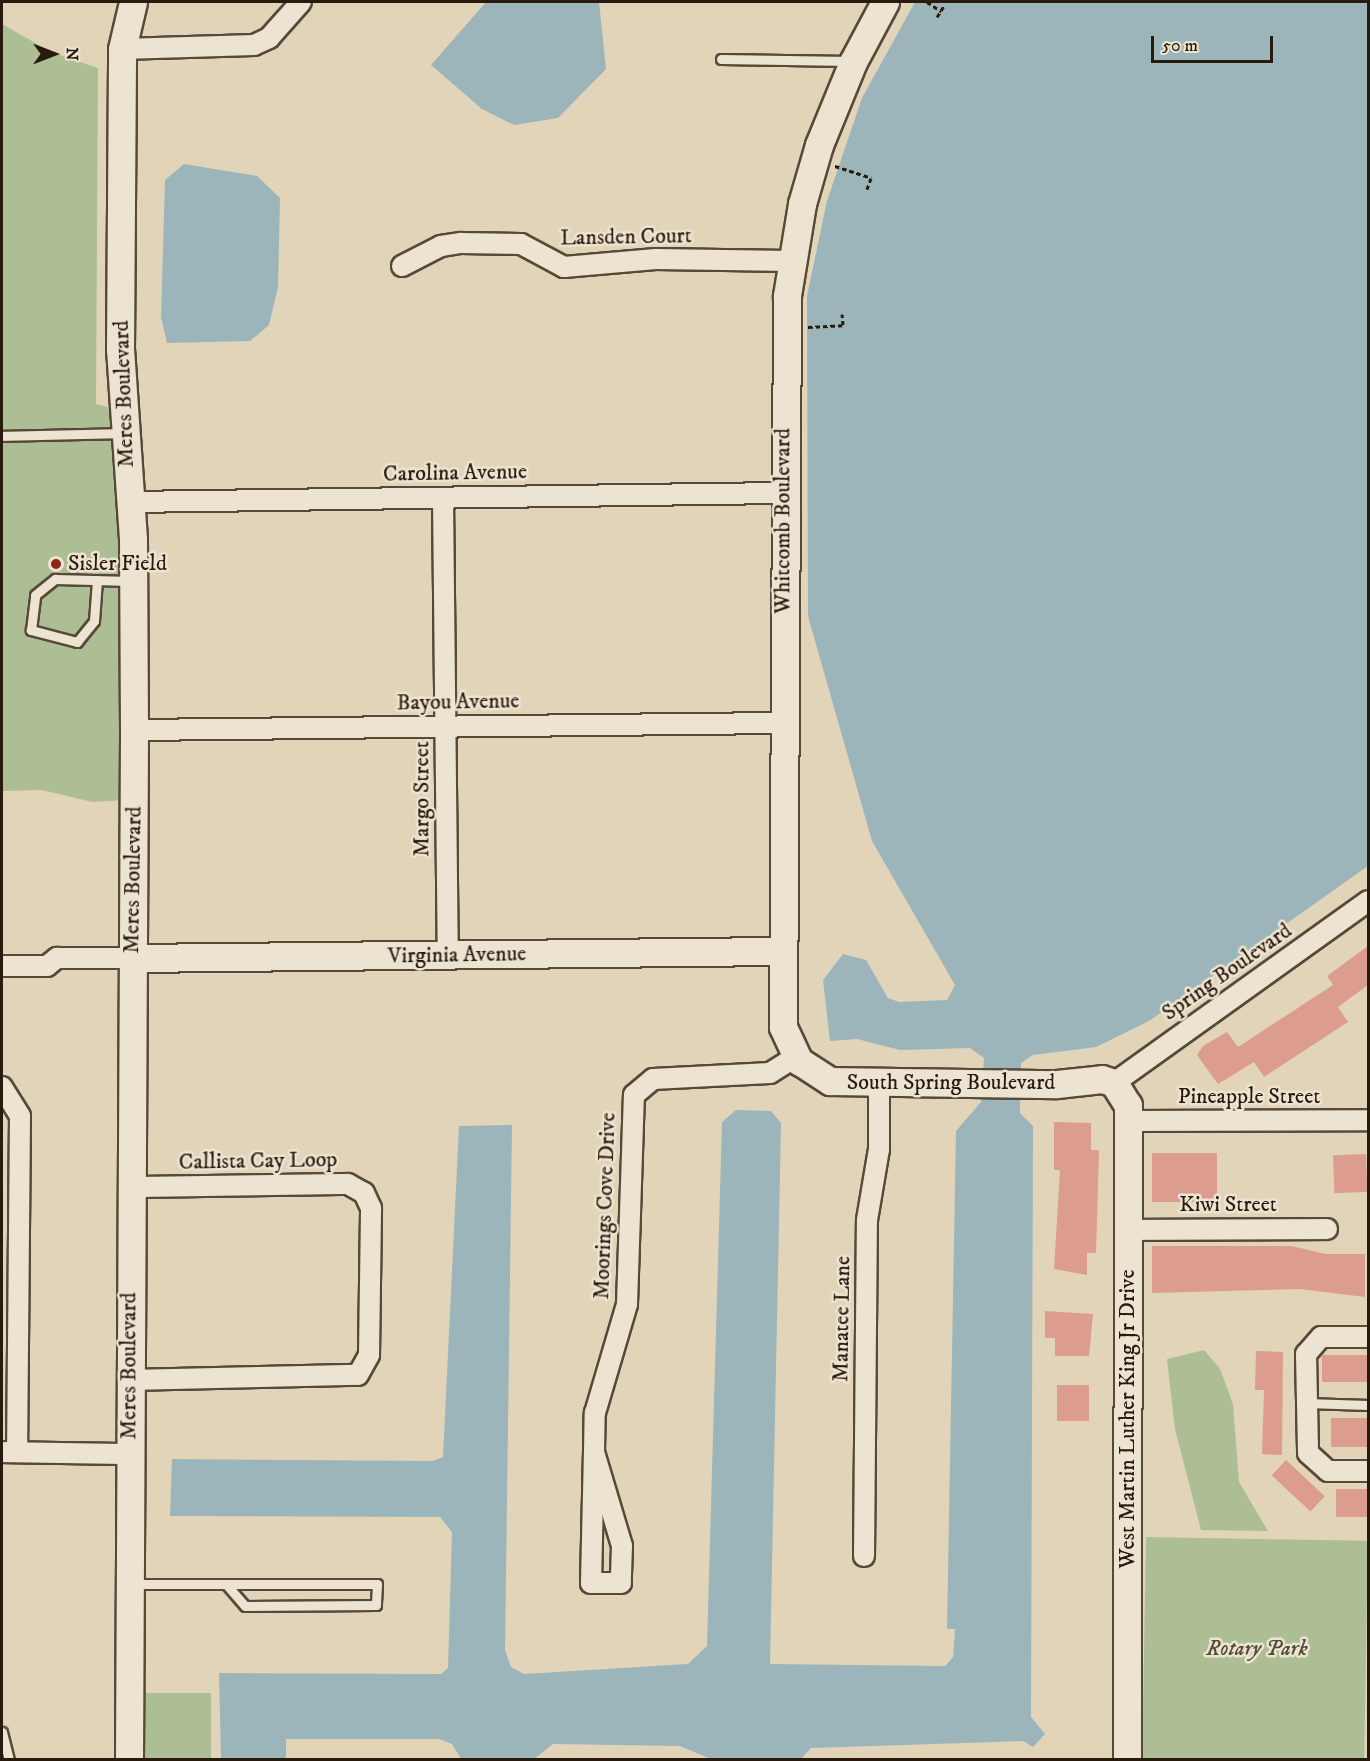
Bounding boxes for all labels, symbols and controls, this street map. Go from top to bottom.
north arrow [24,24,84,84]
scale bar [1154,24,1276,62]
text: 50 m [1162,35,1198,57]
text: N [62,47,82,61]
street label: Lansden Court [560,223,692,251]
street label: Meres Boulevard [108,320,140,468]
street label: Whitcomb Boulevard [770,428,796,614]
street label: Carolina Avenue [383,459,527,487]
place label: Sisler Field [68,551,167,577]
marker: Sisler Field [49,557,63,571]
street label: Bayou Avenue [396,688,520,716]
street label: Margo Street [409,741,435,857]
street label: Meres Boulevard [119,806,147,954]
street label: Spring Boulevard [1157,918,1297,1026]
street label: Virginia Avenue [387,941,527,969]
street label: South Spring Boulevard [847,1070,1055,1096]
street label: Pineapple Street [1178,1084,1320,1110]
street label: Moorings Cove Drive [589,1112,621,1300]
street label: Callista Cay Loop [178,1146,338,1176]
street label: Kiwi Street [1179,1192,1277,1218]
street label: Manatee Lane [828,1256,856,1382]
street label: West Martin Luther King Jr Drive [1115,1269,1141,1569]
street label: Meres Boulevard [116,1292,142,1440]
park label: Rotary Park [1206,1636,1308,1662]

